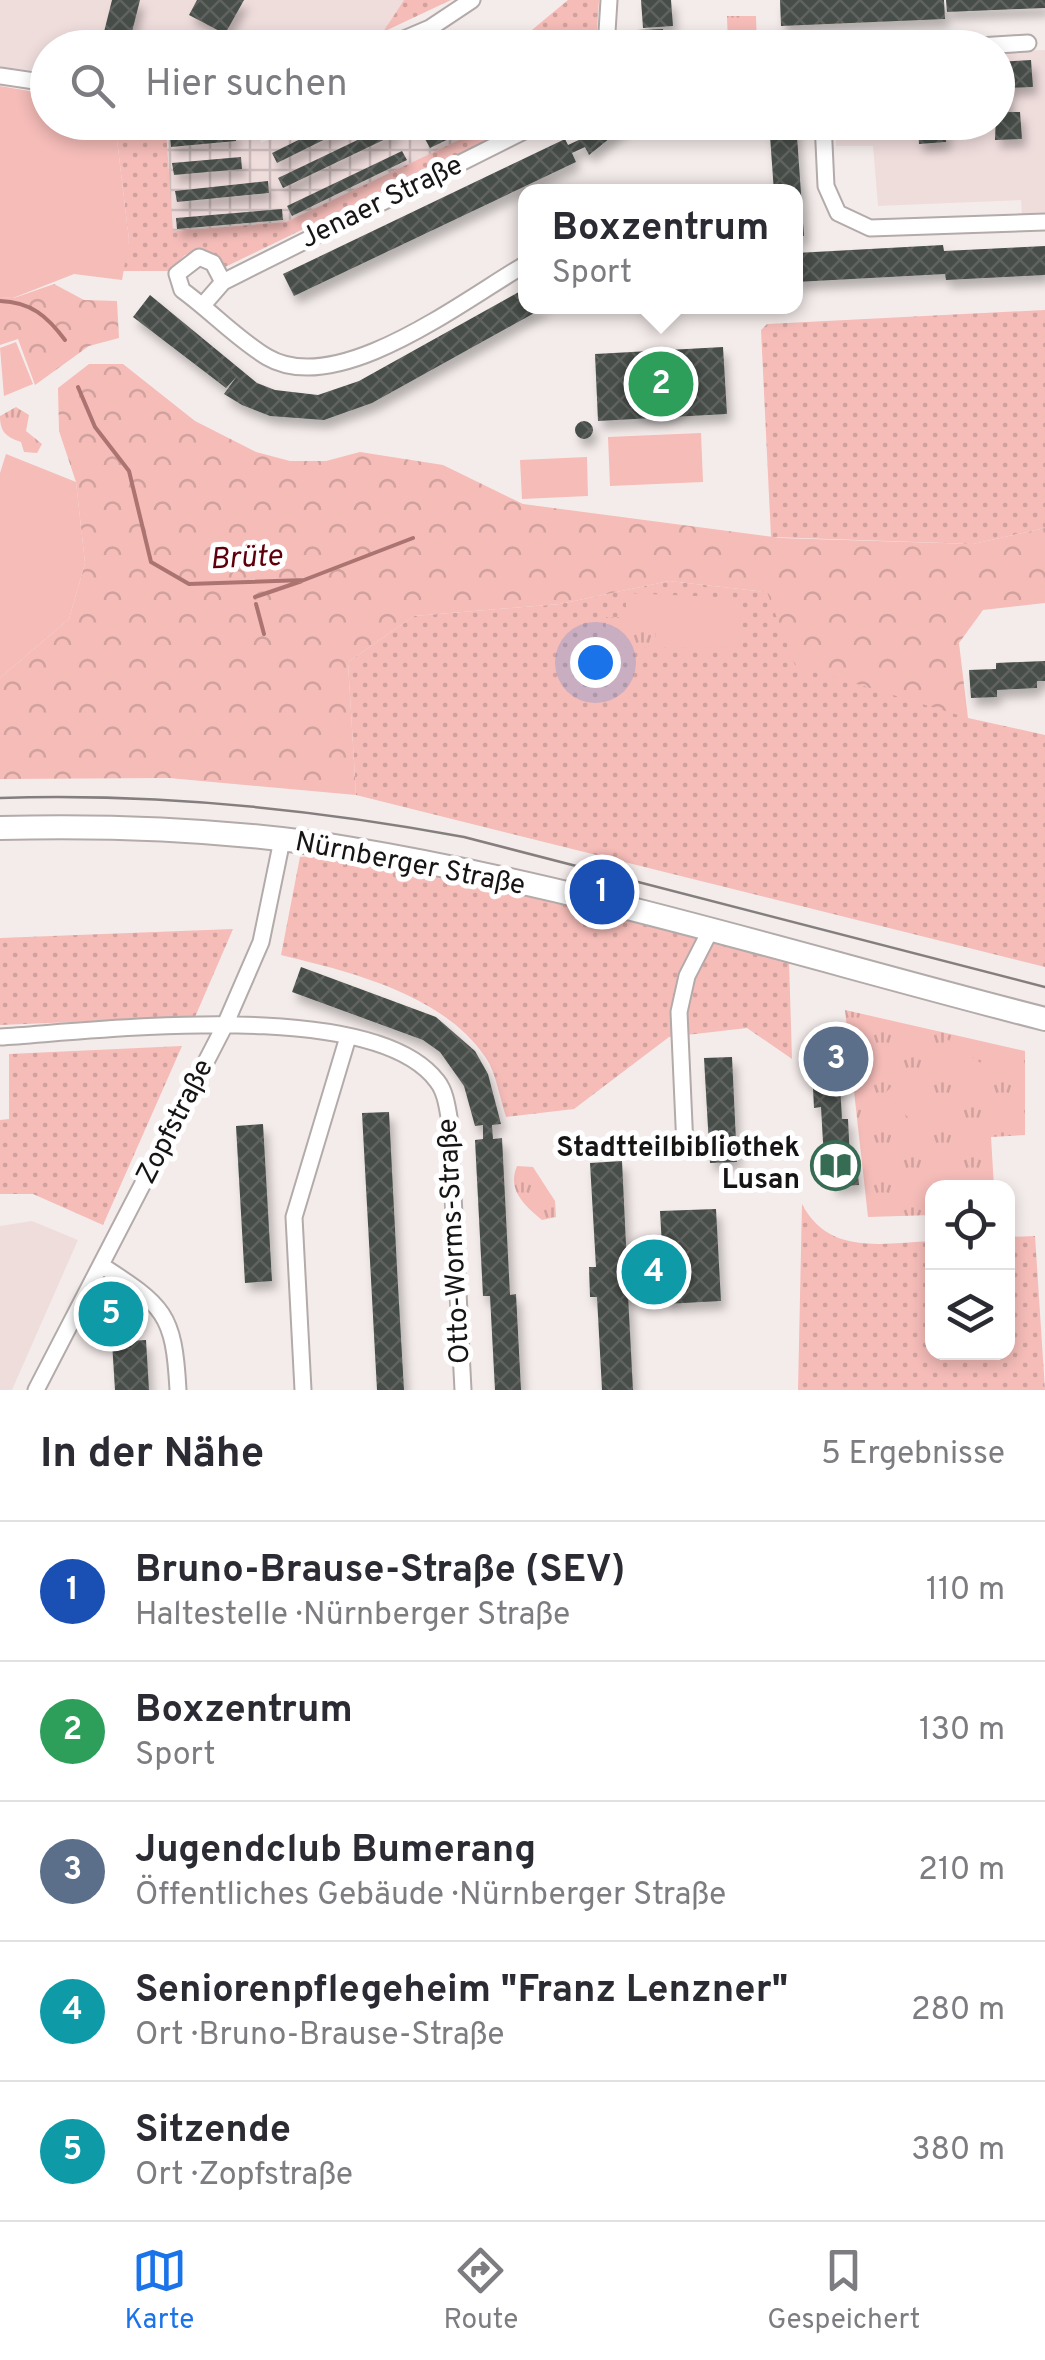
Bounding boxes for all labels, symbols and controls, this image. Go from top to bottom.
search box [30,30,1015,140]
icon: search [65,58,120,113]
text: Hier suchen [145,61,348,110]
street label: Jenaer Straße [295,148,469,258]
popup [518,184,803,314]
text: Boxzentrum [552,205,769,254]
text: Sport [552,254,632,294]
pin: 2 [628,346,694,422]
water label: Brüte [209,539,284,579]
your location [570,637,621,688]
street label: Nürnberger Straße [292,825,528,905]
pin: 1 [570,854,634,930]
pin: 3 [804,1022,868,1096]
street label: Zopfstraße [129,1054,223,1190]
street label: Otto-Worms-Straße [431,1117,479,1365]
place label: Stadtteilbibliothek Lusan [556,1131,800,1199]
library icon: Stadtteilbibliothek Lusan [809,1139,861,1191]
map controls [925,1180,1015,1360]
button: locate [925,1180,1015,1270]
pin: 4 [622,1234,686,1310]
button: layers [925,1270,1015,1360]
pin: 5 [78,1276,144,1352]
text: In der Nähe [40,1429,264,1482]
text: 5 Ergebnisse [821,1435,1005,1475]
text: Bruno-Brause-Straße (SEV) [135,1547,625,1596]
text: 1 [66,1571,79,1611]
text: 110 m [926,1571,1005,1611]
text: Haltestelle · Nürnberger Straße [135,1596,570,1636]
text: Boxzentrum [135,1687,353,1736]
text: 2 [63,1711,82,1751]
text: 130 m [919,1711,1005,1751]
text: Sport [135,1736,215,1776]
text: Jugendclub Bumerang [135,1827,536,1876]
text: 3 [63,1851,82,1891]
text: 210 m [918,1851,1005,1891]
text: Öffentliches Gebäude · Nürnberger Straße [135,1876,726,1916]
text: Seniorenpflegeheim "Franz Lenzner" [135,1967,788,2016]
text: 4 [62,1991,83,2031]
text: 280 m [911,1991,1005,2031]
text: Ort · Bruno-Brause-Straße [135,2016,504,2056]
text: Sitzende [135,2107,291,2156]
text: 5 [63,2131,82,2171]
text: 380 m [911,2131,1005,2171]
text: Ort · Zopfstraße [135,2156,353,2196]
tab: Karte [125,2243,194,2339]
tab: Route [444,2243,518,2339]
tab: Gespeichert [767,2243,920,2339]

